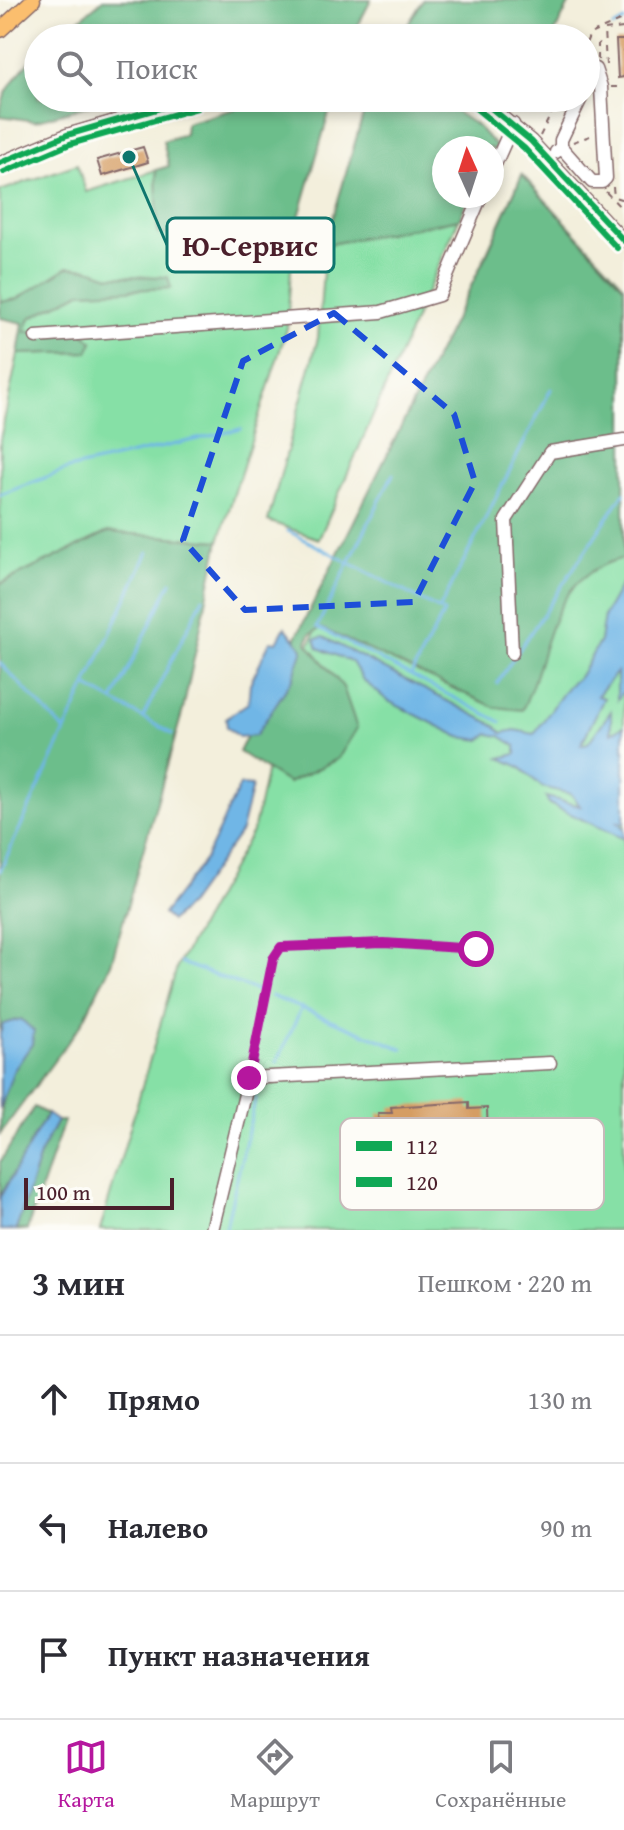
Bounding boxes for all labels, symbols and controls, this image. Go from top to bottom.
search box [24,24,600,112]
icon: search [52,46,96,90]
text: Поиск [116,46,198,90]
north arrow [432,136,504,208]
callout: Ю-Сервис [167,218,334,272]
text: Ю-Сервис [182,223,318,267]
route start [458,931,494,967]
route end [231,1060,267,1096]
legend [340,1118,604,1210]
text: 112 [406,1130,438,1162]
text: 120 [406,1166,438,1198]
scale bar [24,1174,174,1210]
text: 100 m [36,1176,91,1208]
text: 3 мин [32,1258,125,1307]
text: Пешком · 220 m [418,1263,592,1302]
icon: ahead [32,1377,76,1421]
text: Прямо [108,1377,200,1421]
text: 130 m [527,1380,592,1419]
icon: left [32,1505,76,1549]
text: Налево [108,1505,208,1549]
text: 90 m [540,1508,592,1547]
icon: arrive [32,1633,76,1677]
text: Пункт назначения [108,1633,370,1677]
tab: Карта [58,1735,115,1815]
tab: Маршрут [230,1735,320,1815]
tab: Сохранённые [435,1735,566,1815]

